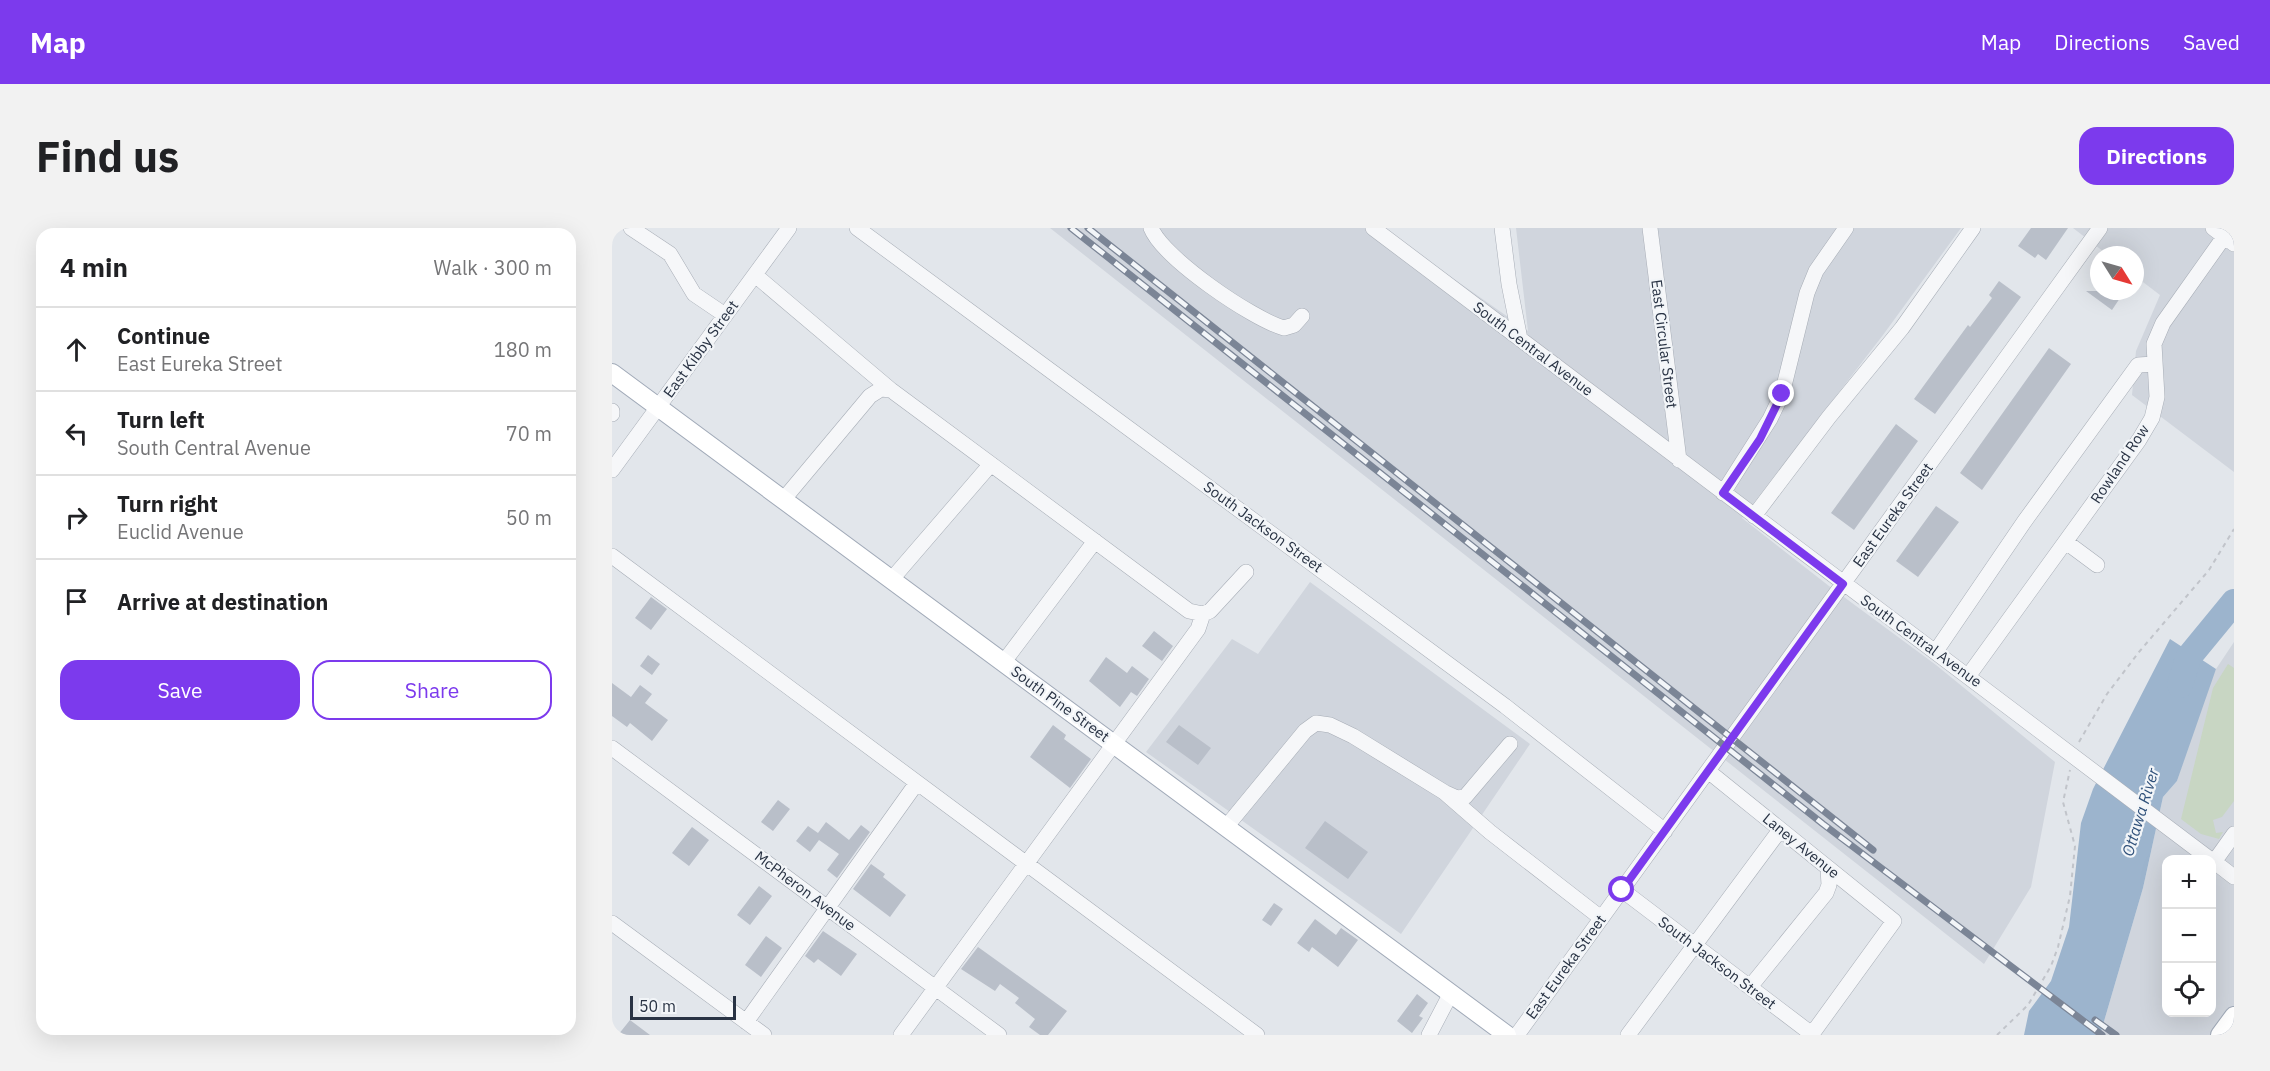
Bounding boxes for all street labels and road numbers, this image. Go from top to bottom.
street label: East Circular Street [1647,278,1682,409]
street label: East Kibby Street [659,296,742,401]
street label: South Central Avenue [1469,297,1597,400]
street label: Rowland Row [2086,420,2153,507]
street label: East Eureka Street [1848,459,1937,571]
street label: South Jackson Street [1200,477,1327,576]
street label: South Central Avenue [1857,590,1986,691]
street label: South Pine Street [1007,661,1113,746]
street label: Laney Avenue [1759,809,1844,882]
street label: McPheron Avenue [751,846,860,935]
street label: East Eureka Street [1521,911,1610,1023]
street label: South Jackson Street [1655,912,1780,1013]

